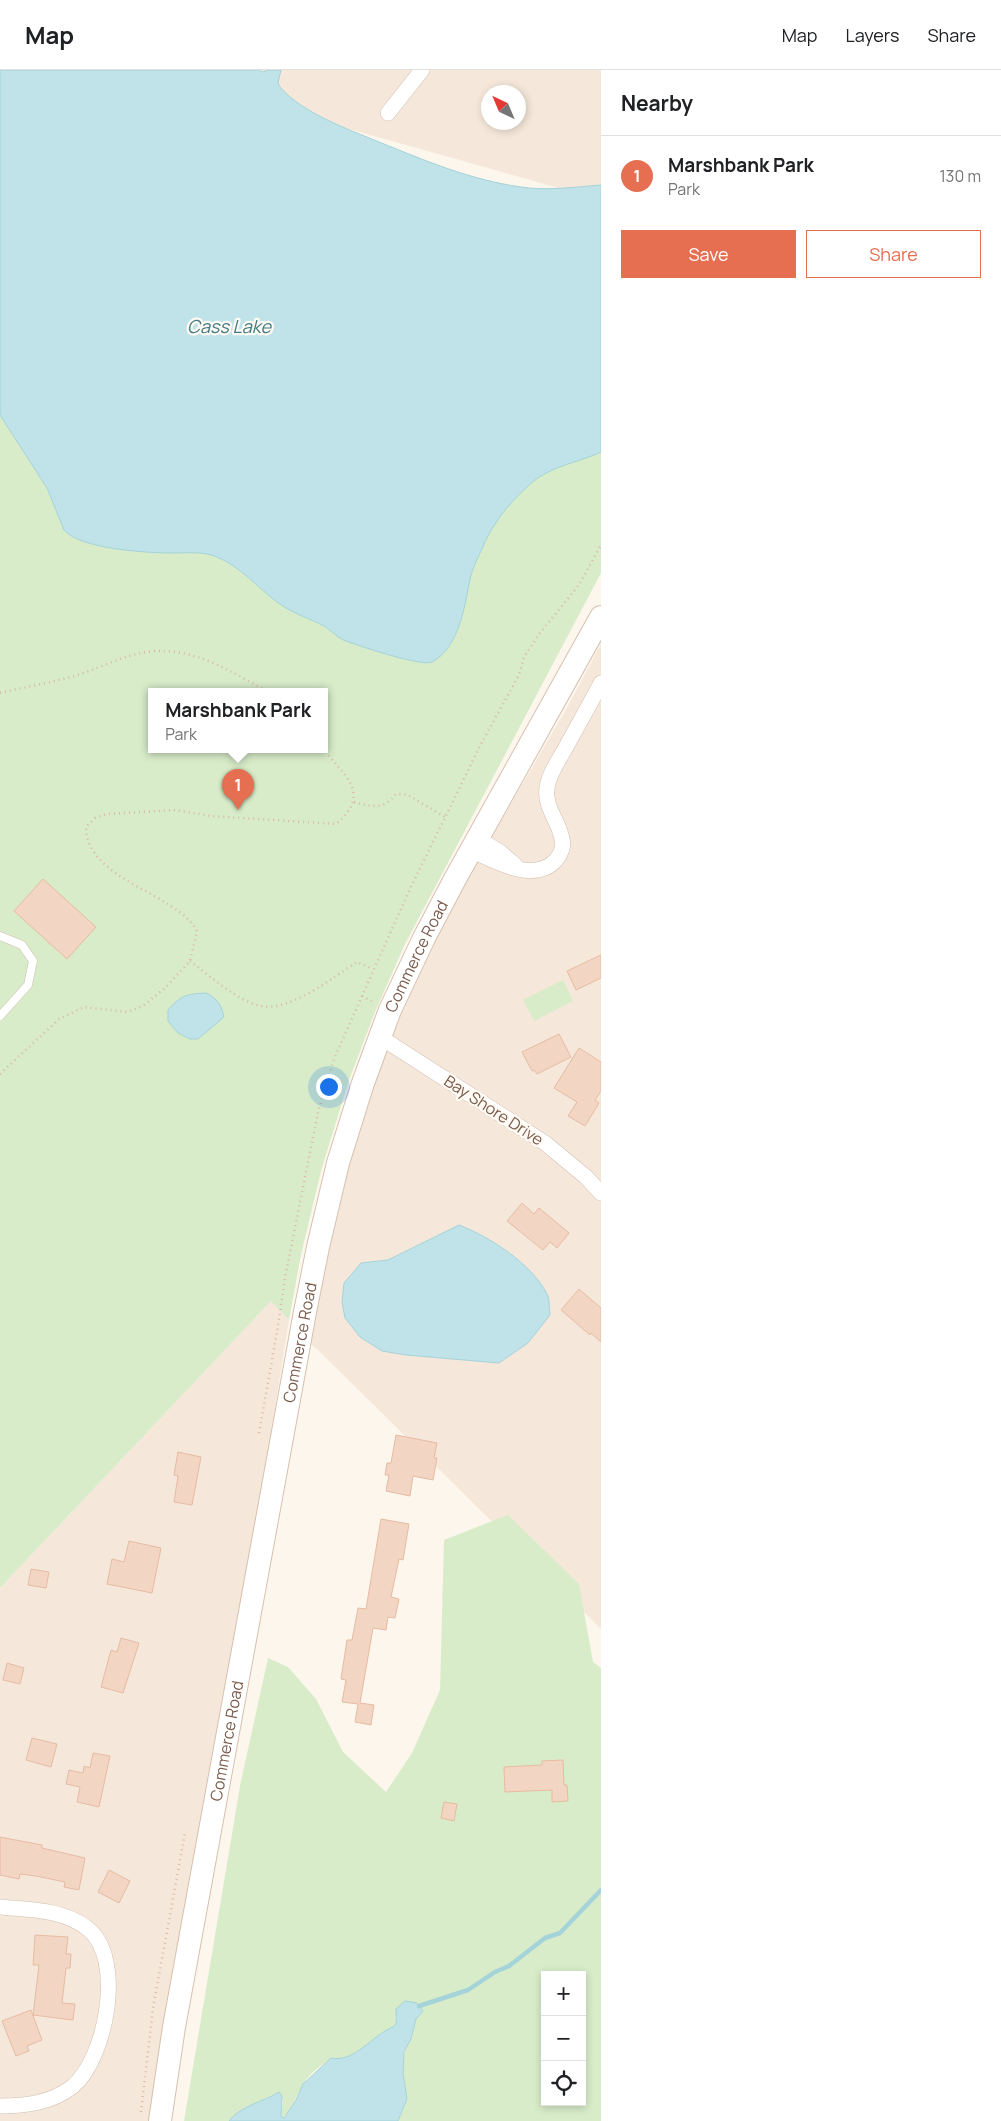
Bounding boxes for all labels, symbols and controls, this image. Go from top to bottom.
text: Map [25,18,74,51]
text: Map [782,23,817,47]
text: Layers [845,23,899,47]
text: Share [927,23,976,47]
north arrow [481,85,526,130]
text: Nearby [621,89,693,117]
text: Marshbank Park [668,152,814,178]
text: 1 [633,165,641,187]
text: 130 m [939,165,981,187]
text: Park [668,178,700,200]
button: Save [621,230,796,278]
button: Share [806,230,981,278]
water label: Cass Lake [187,314,272,338]
popup [148,688,328,753]
text: Marshbank Park [165,697,311,723]
text: Park [165,723,197,745]
pin: 1 [222,769,254,810]
street label: Commerce Road [380,896,453,1016]
street label: Bay Shore Drive [440,1070,548,1150]
your location [316,1074,342,1100]
street label: Commerce Road [278,1280,322,1404]
street label: Commerce Road [205,1679,248,1803]
map controls [541,1971,586,2106]
button: + [541,1971,586,2016]
button: − [541,2016,586,2061]
button: locate [541,2061,586,2106]

